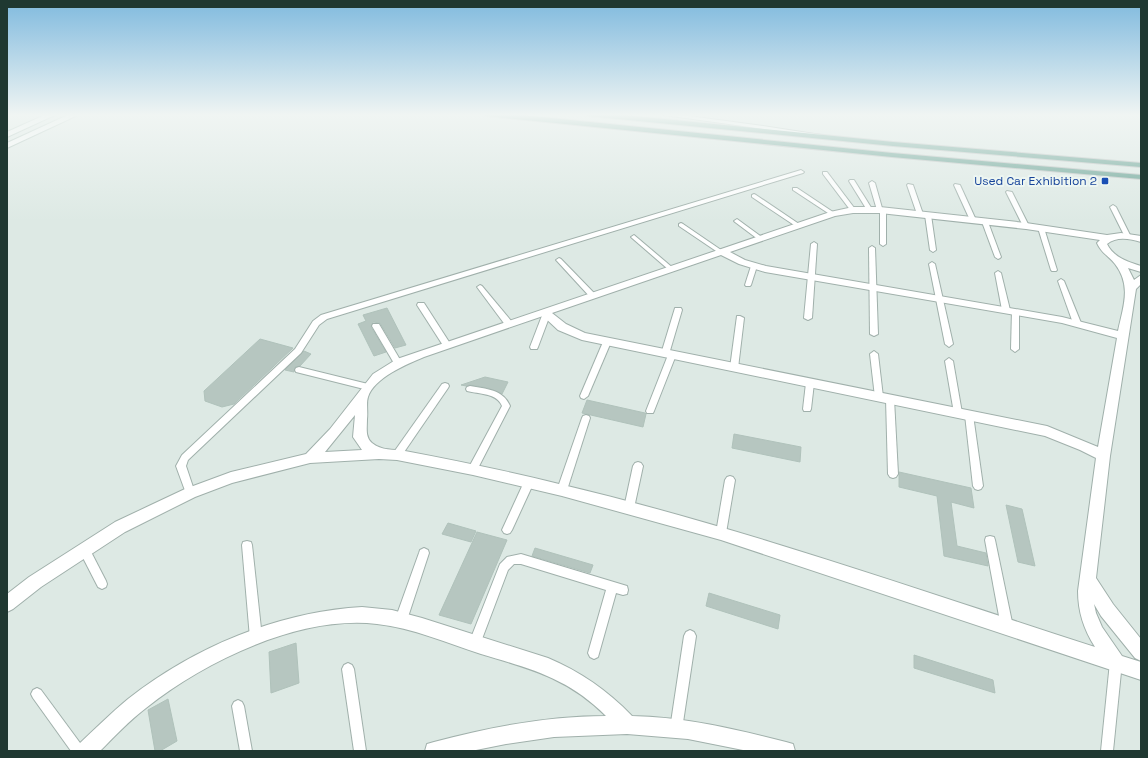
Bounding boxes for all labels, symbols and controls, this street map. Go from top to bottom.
place label: Used Car Exhibition 2 [974,173,1097,189]
marker: Used Car Exhibition 2 [1100,176,1110,186]

